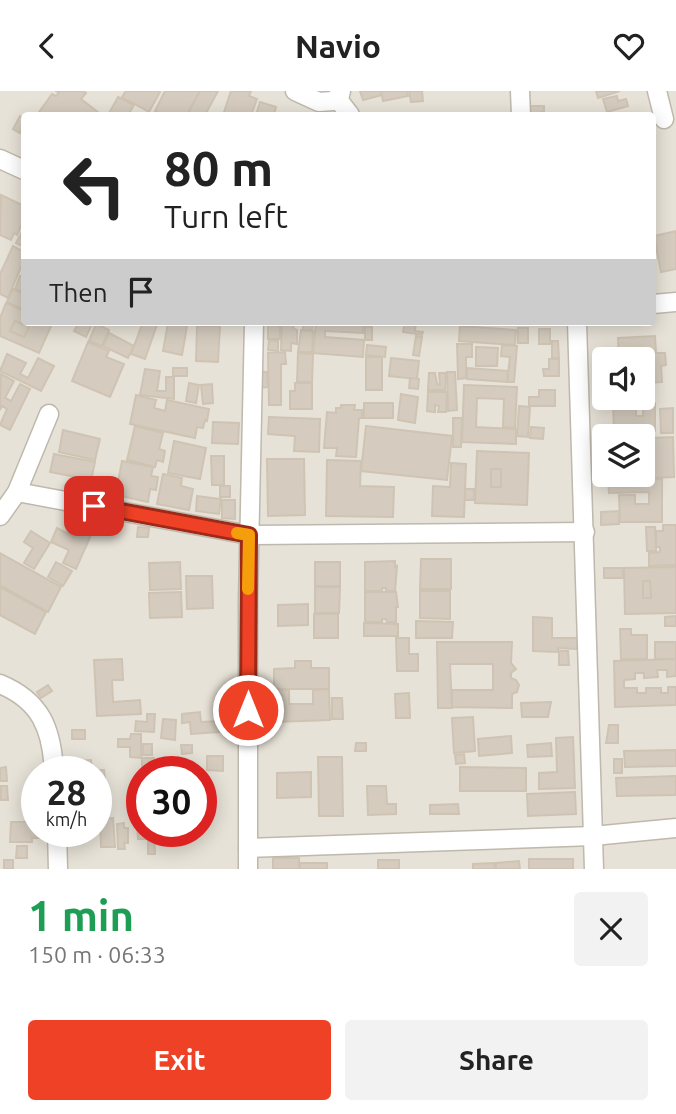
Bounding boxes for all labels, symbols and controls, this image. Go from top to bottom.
icon: back [28,27,66,65]
icon: heart [610,27,648,65]
text: Navio [295,28,381,64]
icon: left [49,140,140,231]
text: 80 m [164,140,273,195]
text: Turn left [164,198,288,234]
icon: arrive [122,273,160,311]
text: Then [49,278,108,307]
map controls [592,347,655,487]
button: sound [592,347,655,410]
button: layers [592,424,655,487]
pin [64,476,124,536]
icon: arrive [75,487,113,525]
position arrow [211,673,285,747]
speed limit sign: 30 [126,756,217,847]
text: 28 [47,772,86,812]
text: km/h [46,809,87,829]
text: 1 min [28,892,134,939]
button: close [574,892,648,966]
text: 150 m · 06:33 [28,942,166,967]
button: Exit [28,1020,331,1100]
button: Share [345,1020,648,1100]

